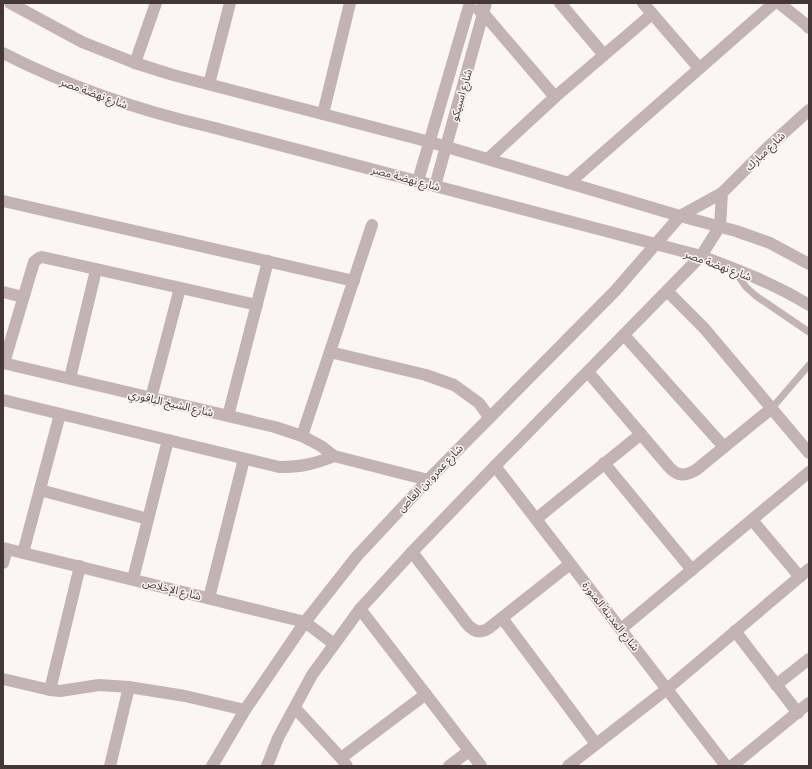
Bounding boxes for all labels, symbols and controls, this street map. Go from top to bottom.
street label: شارع اسبيكو [447,67,476,123]
street label: شارع نهضة مصر [57,74,130,113]
street label: شارع مبارك [742,128,789,174]
street label: شارع نهضة مصر [369,162,442,195]
street label: شارع نهضة مصر [681,246,754,285]
street label: شارع الشيخ الباقوري [127,386,215,422]
street label: شارع عمرو بن العاص [394,441,467,516]
street label: شارع الإخلاص [141,575,203,604]
street label: شارع المدينة المنورة [579,578,643,655]

